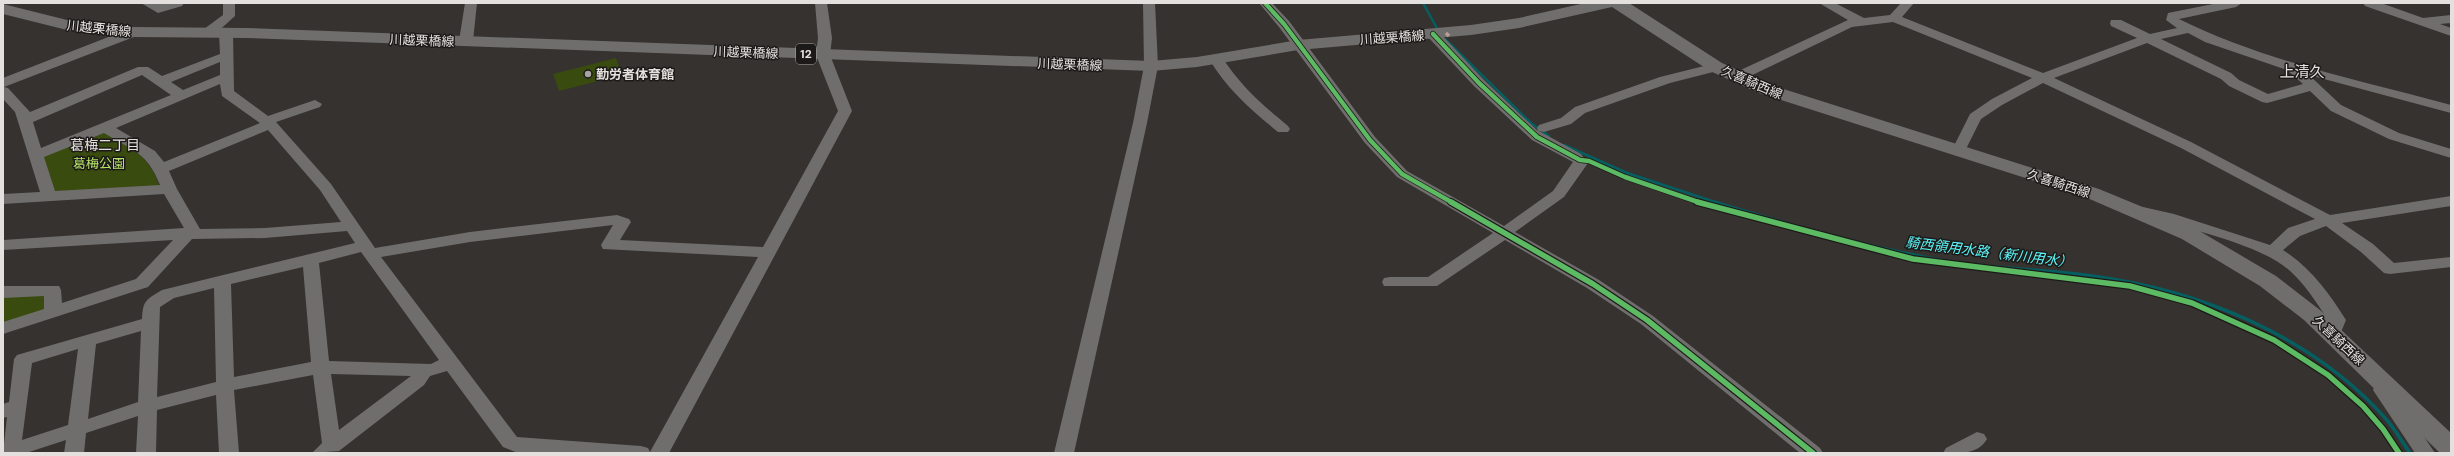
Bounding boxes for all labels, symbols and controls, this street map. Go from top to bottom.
street label: 川越栗橋線 [66,17,132,40]
street label: 川越栗橋線 [1359,27,1425,48]
street label: 川越栗橋線 [389,31,455,50]
street label: 川越栗橋線 [713,43,779,62]
road number: 12 [796,44,816,64]
street label: 川越栗橋線 [1037,55,1103,74]
street label: 久喜騎西線 [1719,62,1785,103]
district label: 上清久 [2279,62,2325,82]
place label: 勤労者体育館 [596,66,674,83]
marker: 勤労者体育館 [583,69,593,79]
district label: 葛梅二丁目 [70,136,140,154]
park label: 葛梅公園 [73,155,125,172]
street label: 久喜騎西線 [2025,165,2092,202]
water label: 騎西領用水路（新川用水） [1905,233,2073,271]
street label: 久喜騎西線 [2309,312,2368,369]

